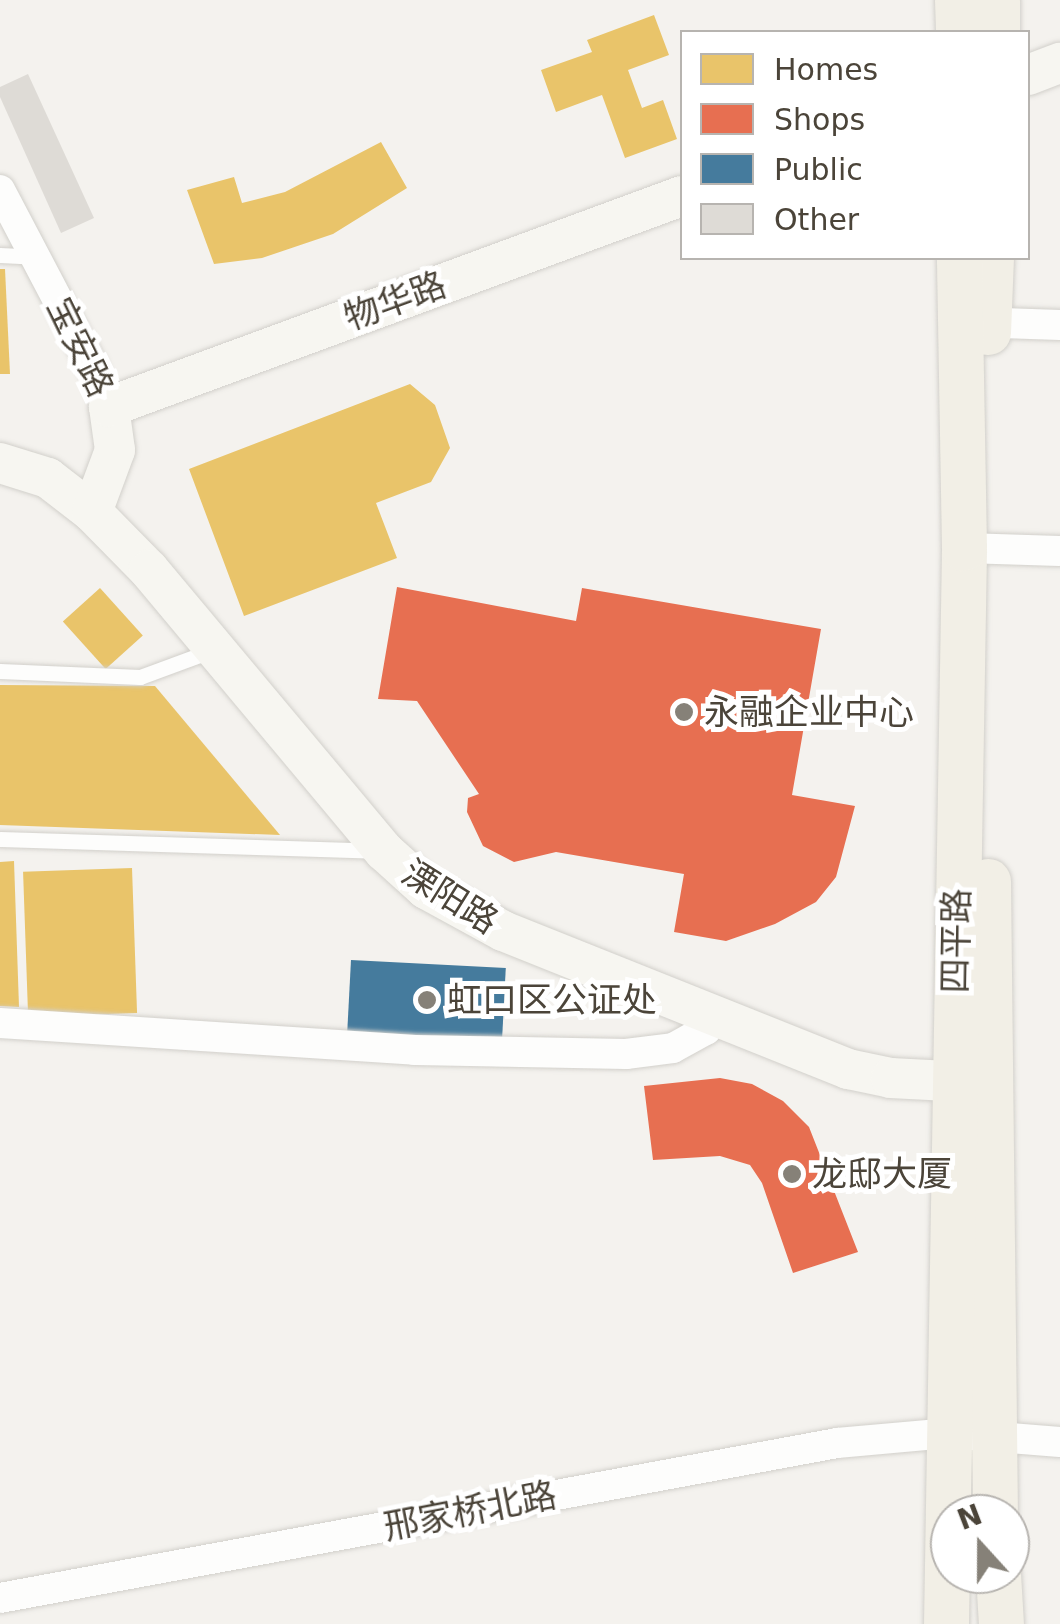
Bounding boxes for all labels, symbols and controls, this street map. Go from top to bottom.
legend [680,30,1030,260]
text: Homes [774,52,878,87]
text: Shops [774,102,865,137]
text: Public [774,152,863,187]
text: Other [774,202,859,237]
street label: 物华路 [338,263,452,339]
street label: 宝安路 [38,291,122,403]
place label: 永融企业中心 [704,691,914,733]
marker: 永融企业中心 [673,701,695,723]
street label: 溧阳路 [394,851,506,943]
street label: 四平路 [934,888,978,994]
place label: 虹口区公证处 [447,979,657,1021]
marker: 虹口区公证处 [416,989,438,1011]
place label: 龙邸大厦 [812,1153,952,1195]
marker: 龙邸大厦 [781,1163,803,1185]
street label: 邢家桥北路 [380,1474,560,1548]
north arrow [930,1494,1030,1594]
text: N [953,1498,987,1537]

